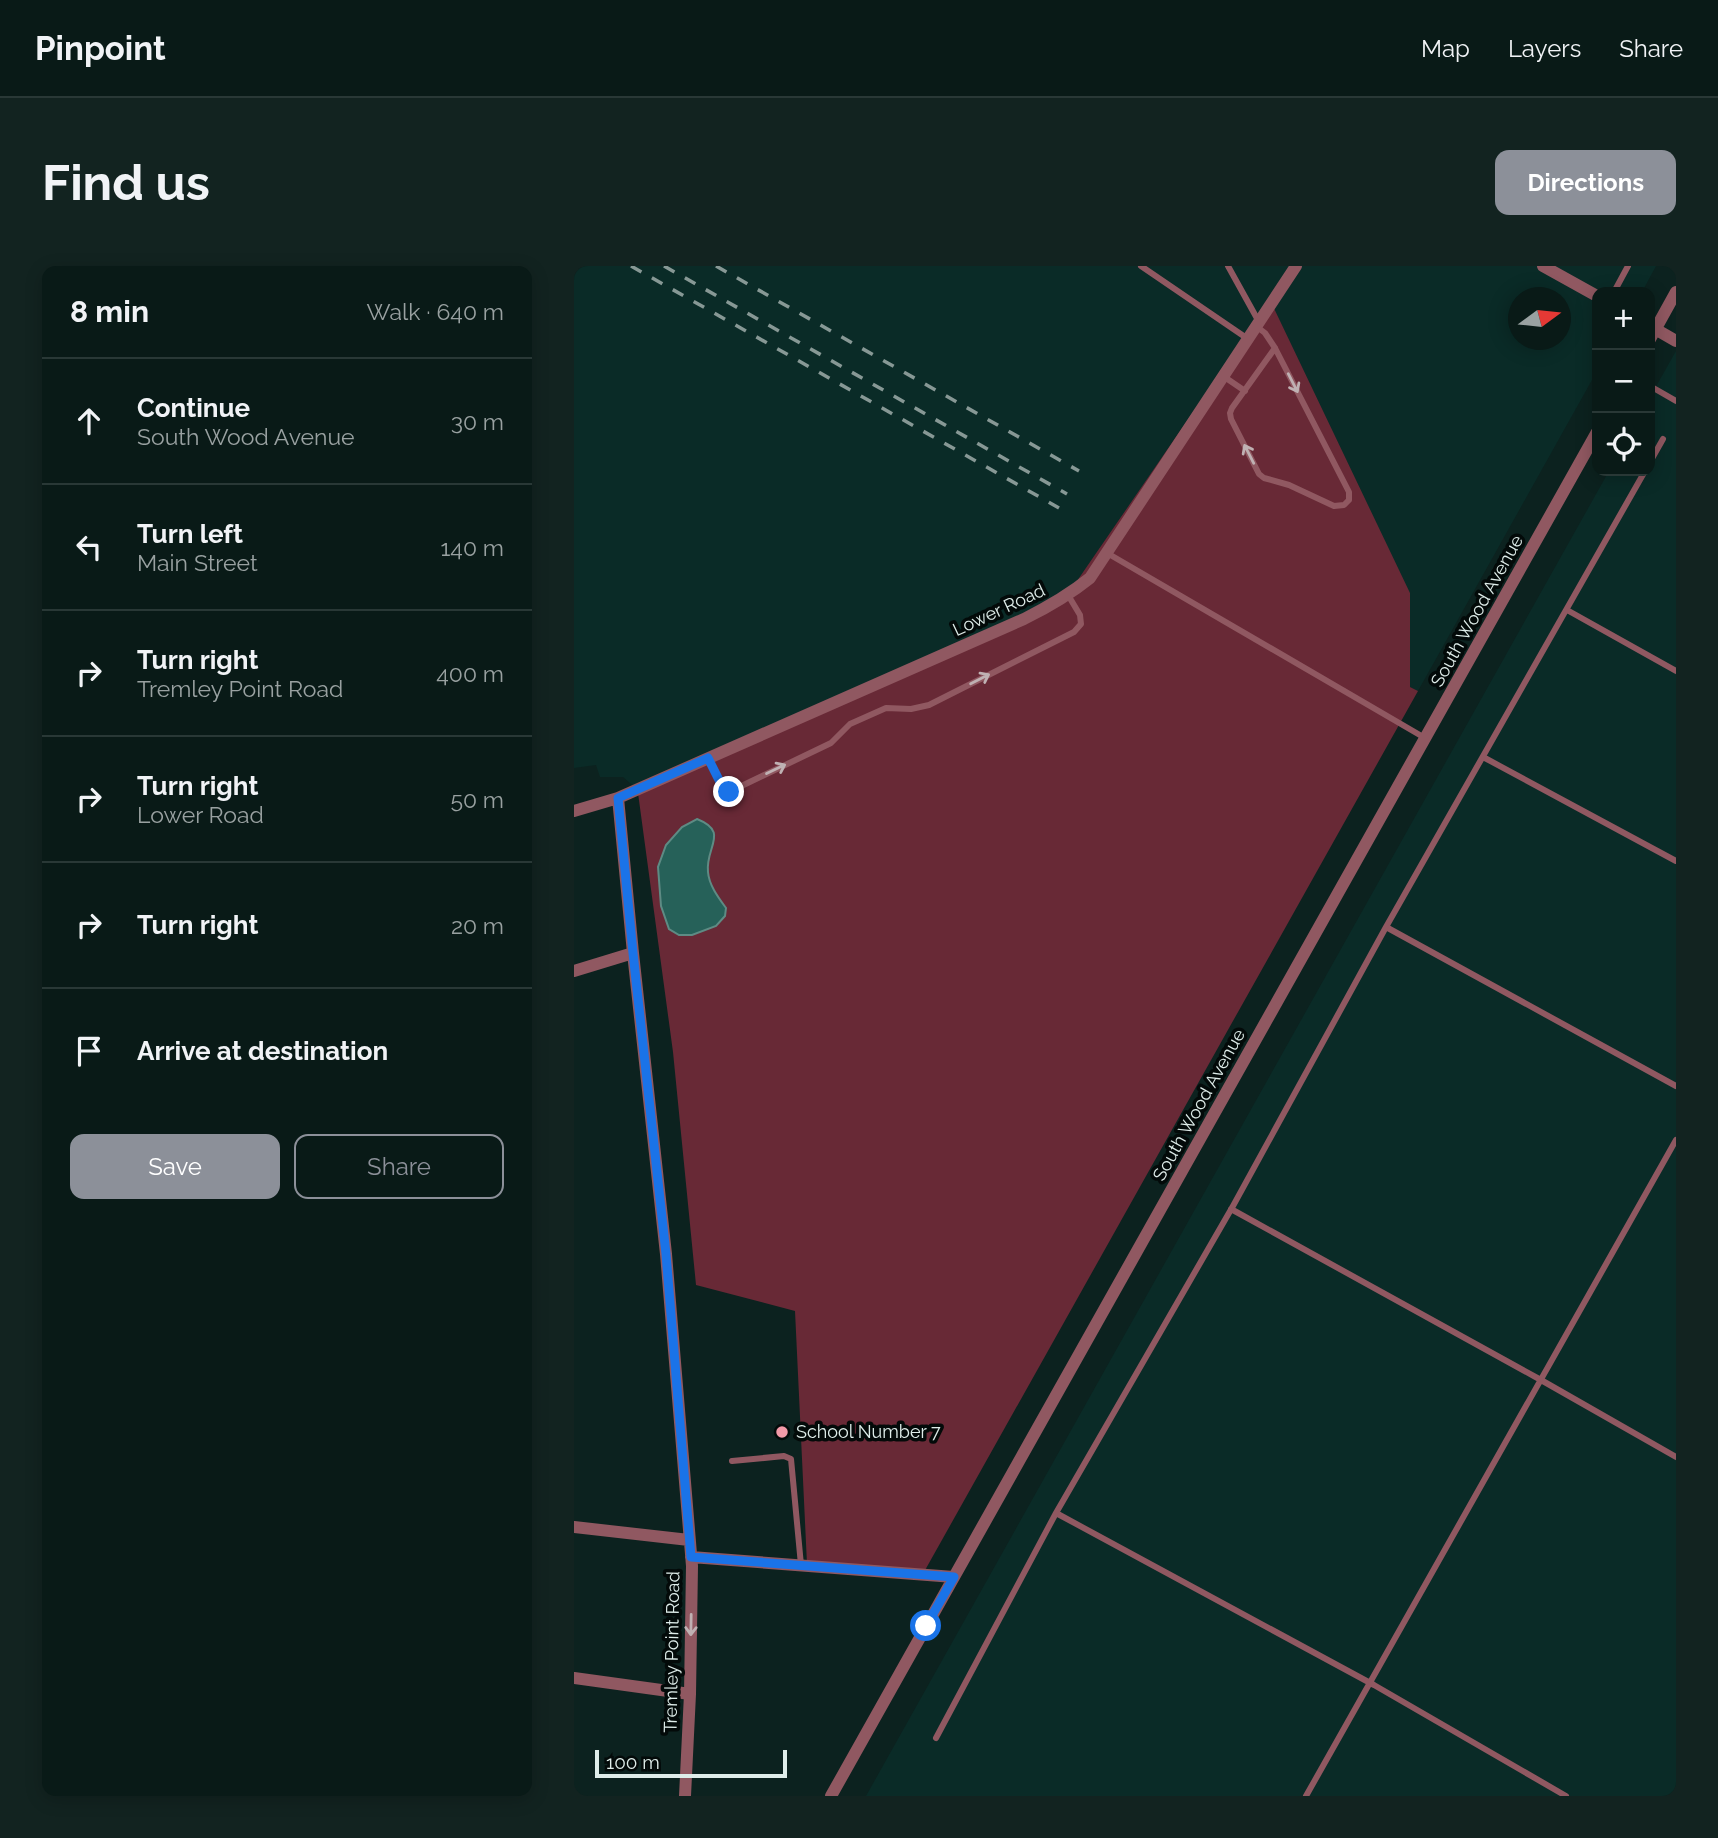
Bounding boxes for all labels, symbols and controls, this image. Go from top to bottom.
text: Pinpoint [35,29,166,68]
text: Map [1421,34,1470,63]
text: Layers [1508,34,1581,63]
text: Share [1619,34,1683,63]
button: Directions [1495,150,1676,215]
text: Find us [42,154,210,211]
north arrow [1508,287,1571,350]
map controls [1592,287,1655,476]
button: + [1592,287,1655,350]
text: 8 min [70,294,149,329]
text: Walk · 640 m [367,298,504,325]
button: − [1592,350,1655,413]
one-way arrow [1287,372,1301,393]
text: Continue [137,393,250,423]
icon: ahead [70,402,108,440]
text: 30 m [451,408,504,435]
button: locate [1592,413,1655,476]
text: South Wood Avenue [137,423,355,450]
one-way arrow [1242,444,1256,465]
text: Turn left [137,519,243,549]
icon: left [70,528,108,566]
street label: South Wood Avenue [1426,531,1527,690]
text: 140 m [441,534,504,561]
text: Main Street [137,549,258,576]
street label: Lower Road [949,579,1048,640]
text: Turn right [137,645,258,675]
icon: right [70,654,108,692]
text: 400 m [436,660,504,687]
one-way arrow [969,671,990,685]
text: Tremley Point Road [137,675,343,702]
one-way arrow [765,762,786,776]
text: Turn right [137,771,258,801]
route end [713,776,744,807]
icon: right [70,780,108,818]
text: 50 m [450,786,504,813]
text: Lower Road [137,801,264,828]
icon: right [70,906,108,944]
text: Turn right [137,910,258,940]
text: 20 m [451,912,504,939]
street label: South Wood Avenue [1148,1025,1249,1184]
icon: arrive [70,1032,108,1070]
text: Arrive at destination [137,1036,388,1066]
button: Save [70,1134,280,1199]
button: Share [294,1134,504,1199]
place label: School Number 7 [796,1421,941,1442]
marker: School Number 7 [774,1424,790,1440]
street label: Tremley Point Road [660,1571,683,1733]
route start [910,1610,941,1641]
one-way arrow [684,1613,698,1636]
scale bar [595,1747,788,1779]
text: 100 m [606,1751,660,1773]

